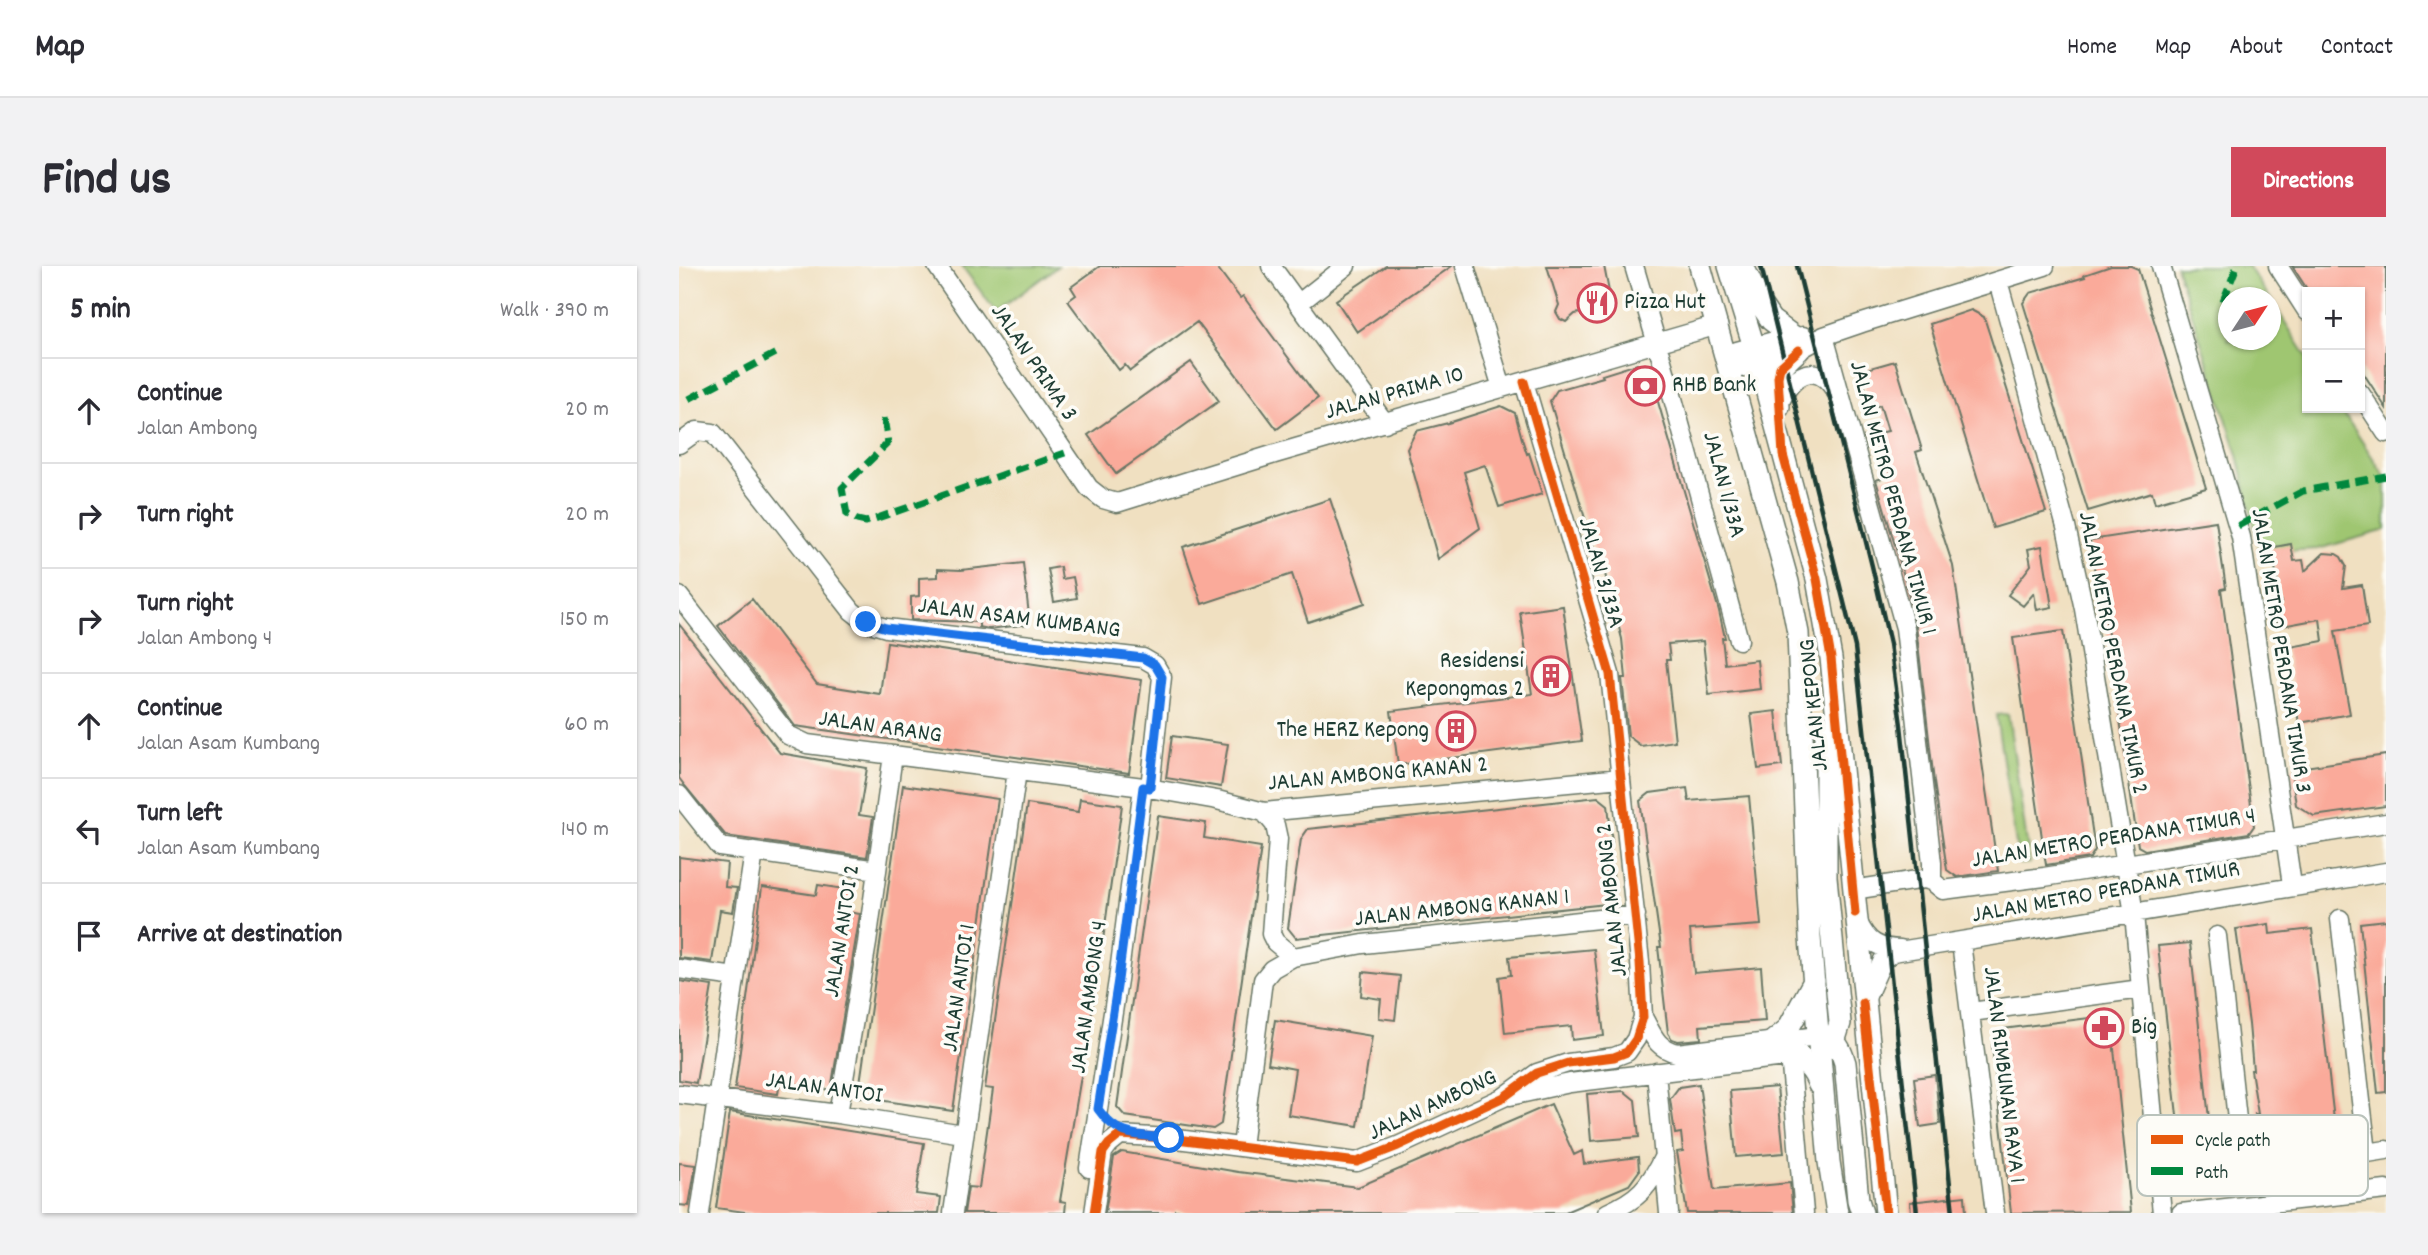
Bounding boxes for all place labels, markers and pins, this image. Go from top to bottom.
restaurant icon: Pizza Hut [1576,282,1618,324]
place label: Pizza Hut [1624,286,1706,320]
bank icon: RHB Bank [1624,365,1666,407]
place label: RHB Bank [1672,369,1756,403]
place label: Residensi Kepongmas 2 [1405,645,1524,707]
building icon: Residensi Kepongmas 2 [1530,655,1572,697]
building icon: The HERZ Kepong [1435,710,1477,752]
place label: The HERZ Kepong [1276,714,1429,748]
pharmacy icon: Big [2083,1007,2125,1049]
place label: Big [2131,1011,2157,1045]

